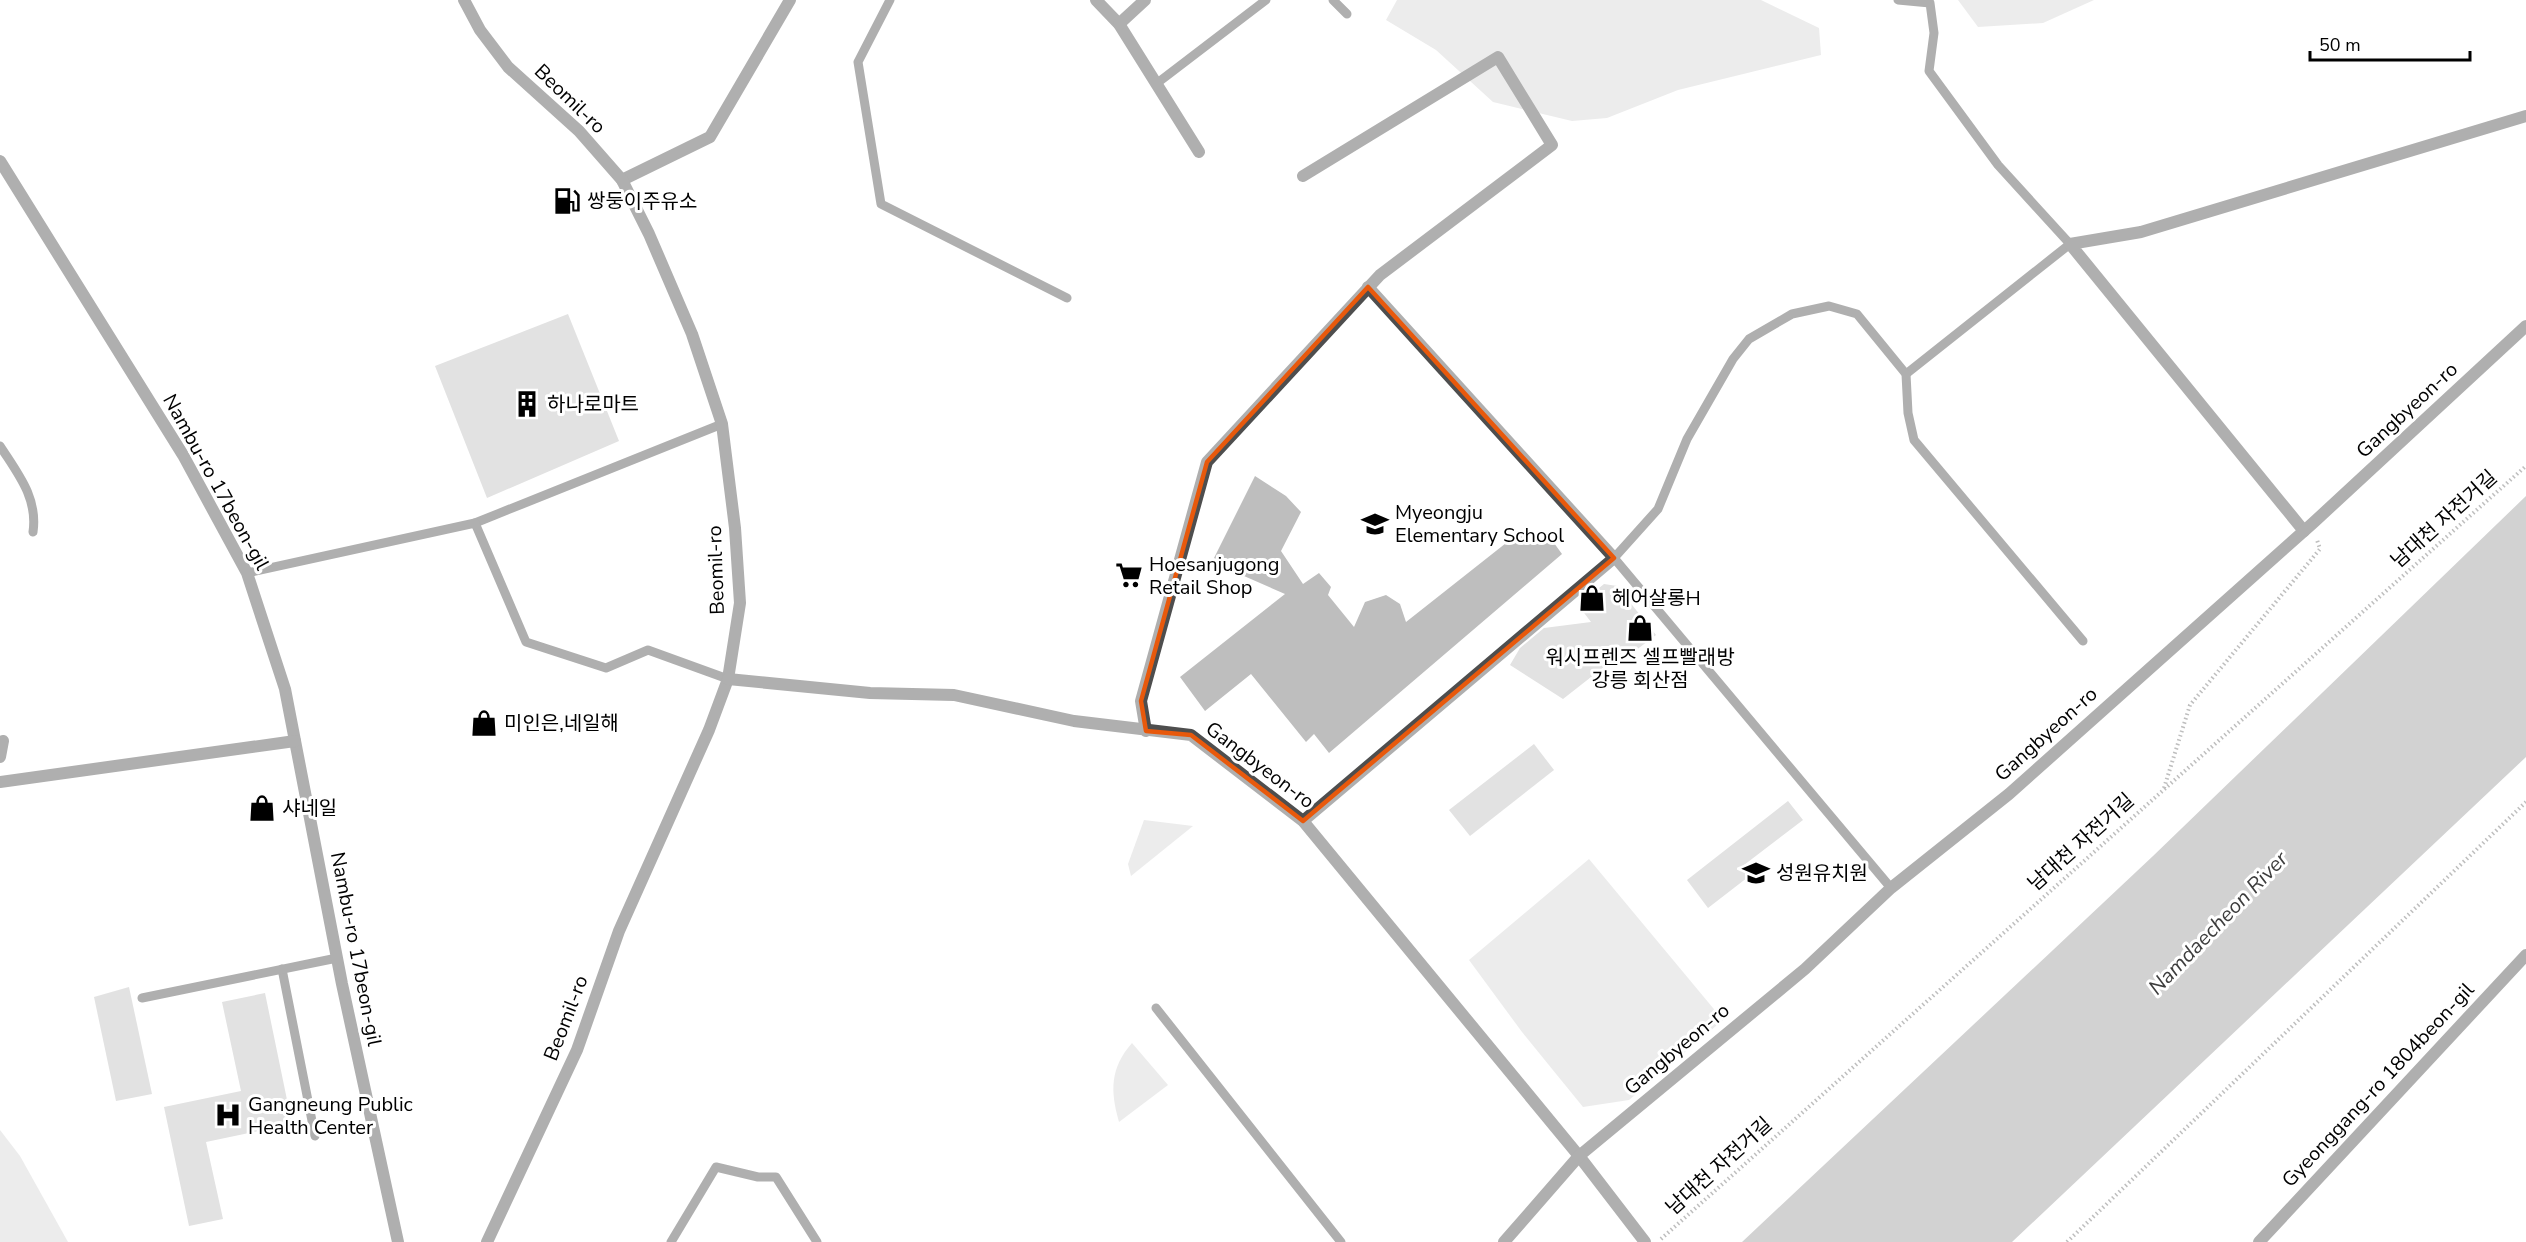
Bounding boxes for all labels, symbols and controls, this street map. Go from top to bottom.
scale bar [2310,24,2470,62]
text: 50 m [2319,33,2361,57]
street label: Beomil-ro [528,58,612,140]
fuel station icon: 쌍둥이주유소 [552,186,582,216]
place label: 쌍둥이주유소 [587,188,697,215]
street label: Gangbyeon-ro [2350,356,2464,464]
street label: Nambu-ro 17beon-gil [156,389,276,575]
building icon: 하나로마트 [512,389,542,419]
place label: 하나로마트 [547,391,639,418]
street label: 남대천 자전거길 [2385,464,2503,574]
place label: Myeongju Elementary School [1395,499,1564,549]
school or university icon: Myeongju Elementary School [1360,509,1390,539]
street label: Beomil-ro [701,525,731,615]
place label: Hoesanjugong Retail Shop [1149,551,1279,601]
supermarket icon: Hoesanjugong Retail Shop [1114,560,1144,590]
shop icon: 헤어살롱H [1577,583,1607,613]
place label: 헤어살롱H [1612,585,1701,612]
shop icon: 워시프렌즈 셀프빨래방 강릉 회산점 [1625,613,1655,643]
place label: 워시프렌즈 셀프빨래방 강릉 회산점 [1545,644,1735,694]
street label: Gangbyeon-ro [1989,681,2103,787]
shop icon: 미인은,네일해 [469,708,499,738]
place label: 미인은,네일해 [504,710,619,737]
street label: Gangbyeon-ro [1200,715,1320,815]
street label: 남대천 자전거길 [2022,787,2140,897]
shop icon: 샤네일 [247,793,277,823]
place label: 샤네일 [282,795,337,822]
water label: Namdaecheon River [2142,845,2294,1001]
street label: Nambu-ro 17beon-gil [324,850,388,1048]
school or university icon: 성원유치원 [1741,858,1771,888]
place label: 성원유치원 [1776,860,1868,887]
street label: Beomil-ro [537,971,595,1065]
street label: Gyeonggang-ro 1804beon-gil [2276,977,2480,1193]
street label: Gangbyeon-ro [1619,997,1735,1101]
place label: Gangneung Public Health Center [248,1091,413,1141]
hospital icon: Gangneung Public Health Center [213,1100,243,1130]
street label: 남대천 자전거길 [1660,1111,1778,1221]

